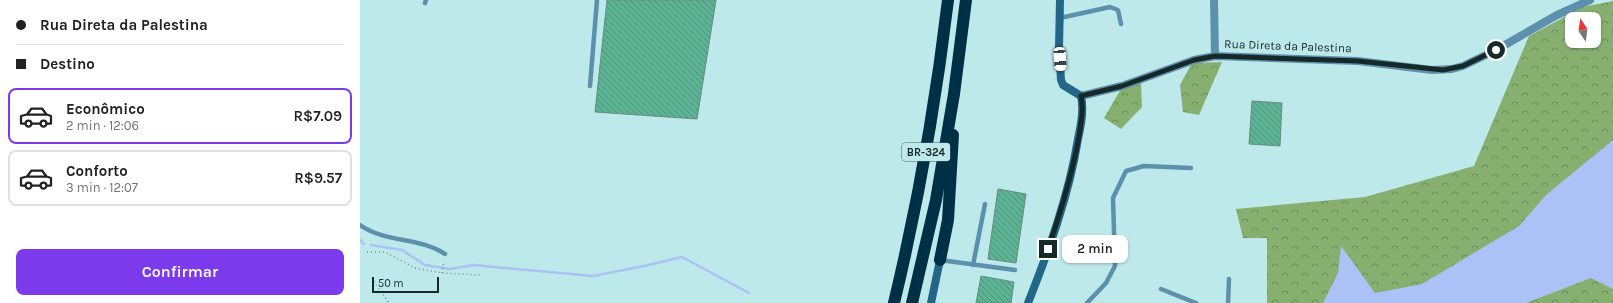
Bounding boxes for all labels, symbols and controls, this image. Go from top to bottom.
north arrow [1565,12,1601,48]
map controls [1565,12,1601,48]
text: Rua Direta da Palestina [40,16,208,34]
street label: Rua Direta da Palestina [1224,37,1352,55]
route start [1487,41,1505,59]
car [1053,47,1067,71]
text: Destino [40,55,95,73]
icon: car [18,98,54,134]
text: Econômico [66,100,145,118]
text: R$7.09 [294,107,342,125]
text: 2 min · 12:06 [66,118,139,133]
road number: BR-324 [902,143,950,161]
icon: car [18,160,54,196]
text: Conforto [66,162,128,180]
text: R$9.57 [294,169,342,187]
text: 3 min · 12:07 [66,180,138,195]
callout: 2 min [1062,235,1128,263]
route end [1039,240,1057,258]
text: 2 min [1077,241,1113,256]
button: Confirmar [16,249,344,295]
scale bar [372,275,439,294]
text: 50 m [378,277,404,290]

